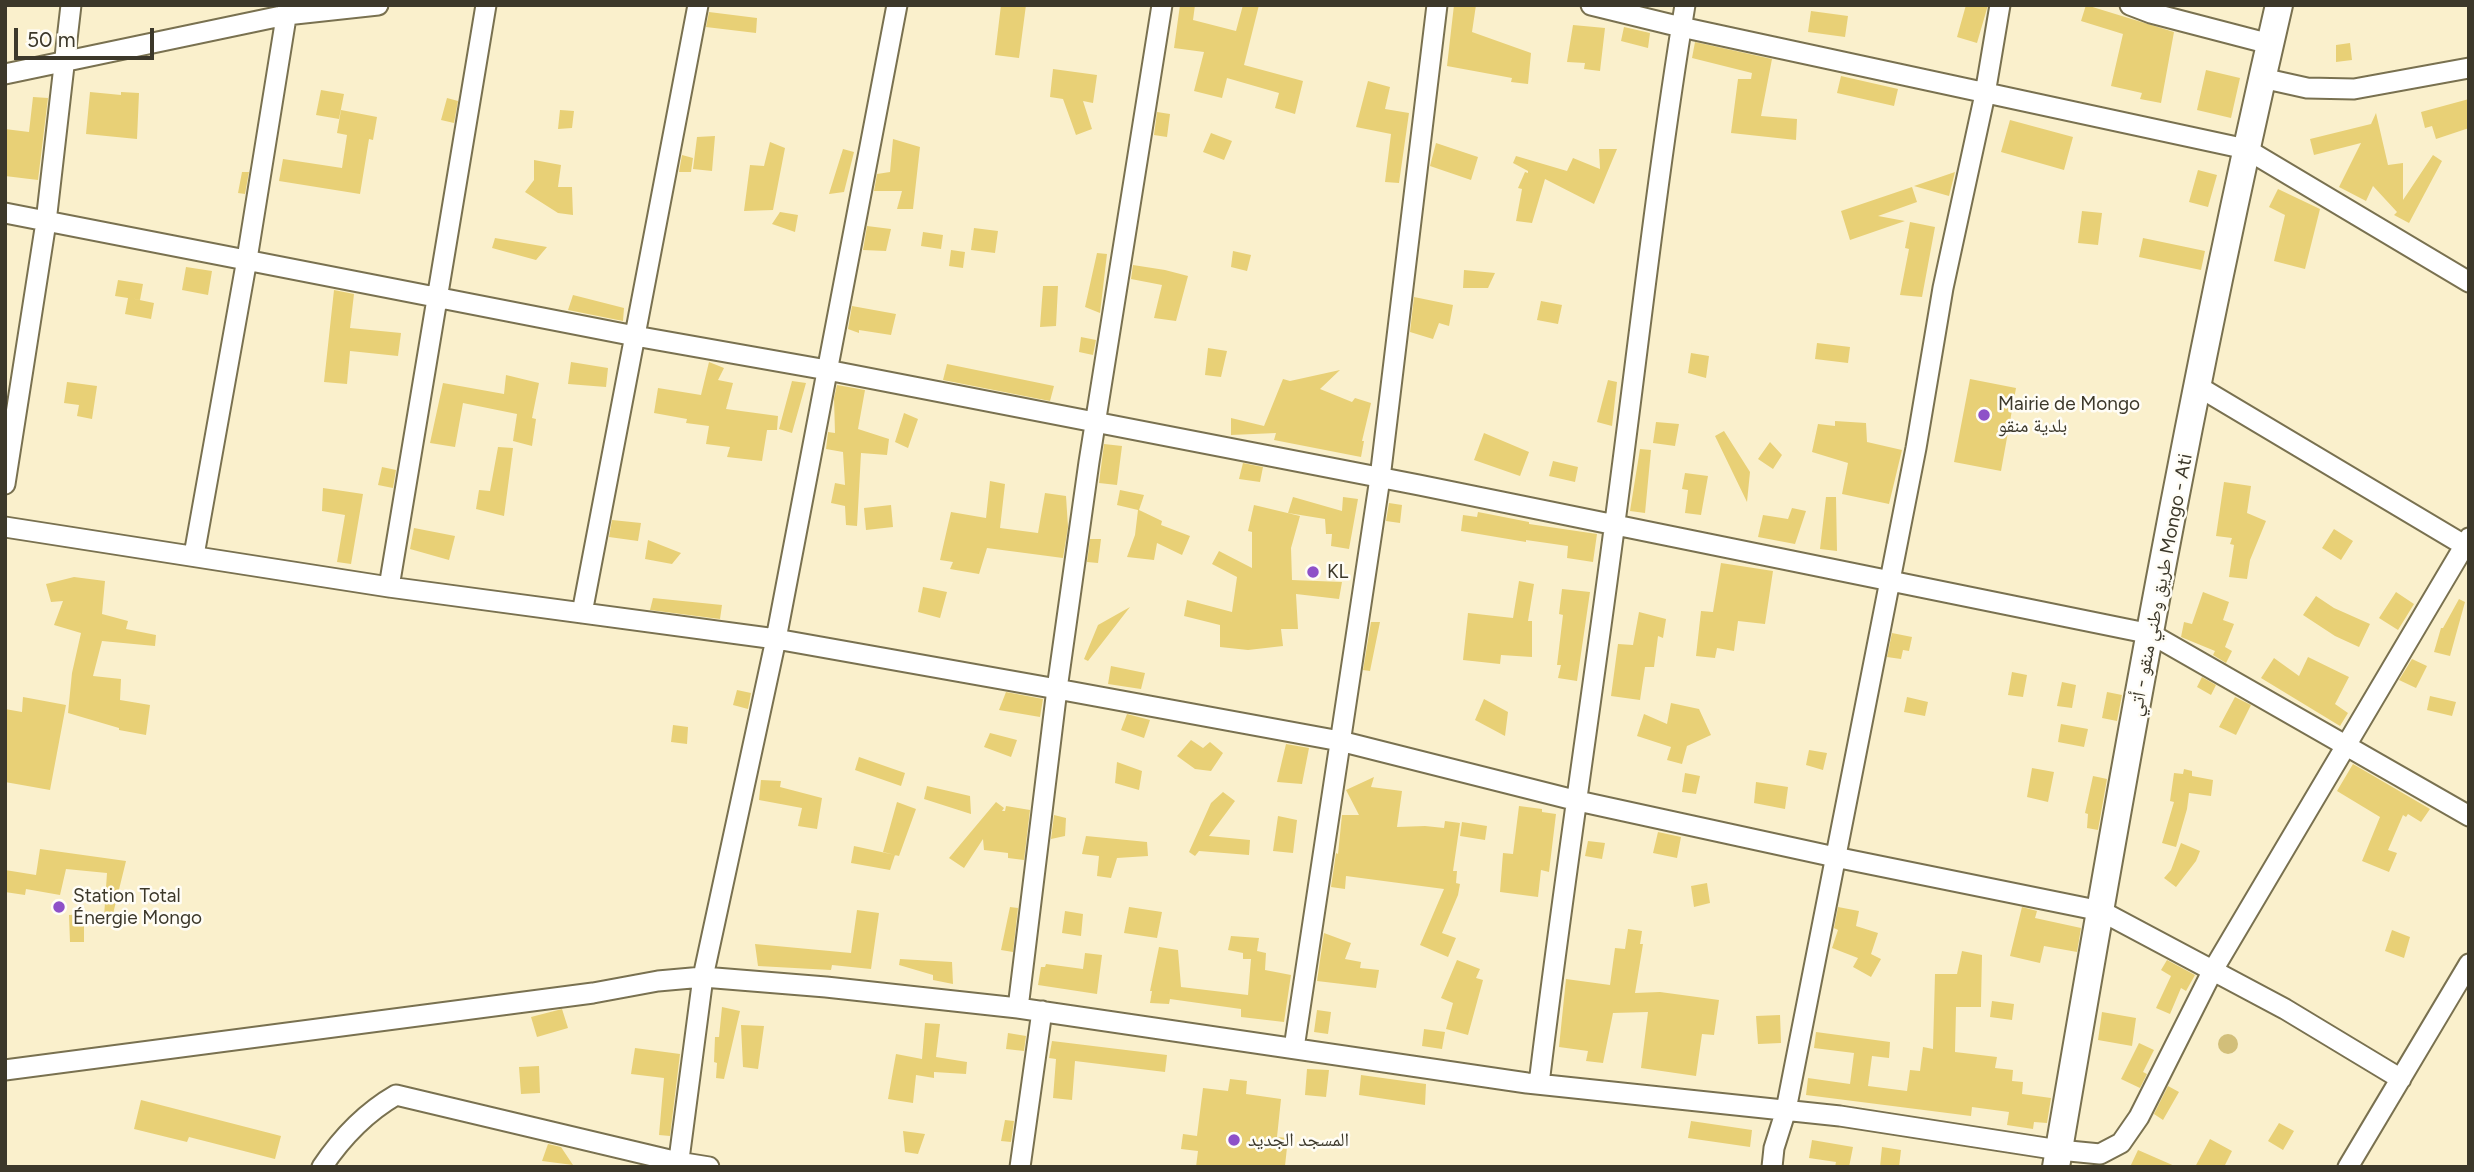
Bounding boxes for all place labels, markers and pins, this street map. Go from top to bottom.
place label: Mairie de Mongo بلدية منقو [1998,393,2140,437]
marker: Mairie de Mongo بلدية منقو [1976,407,1992,423]
place label: KL [1327,561,1348,583]
marker: KL [1305,564,1321,580]
place label: Station Total Énergie Mongo [73,885,202,929]
marker: Station Total Énergie Mongo [51,899,67,915]
place label: المسجد الجديد [1248,1129,1349,1151]
marker: المسجد الجديد [1226,1132,1242,1148]

